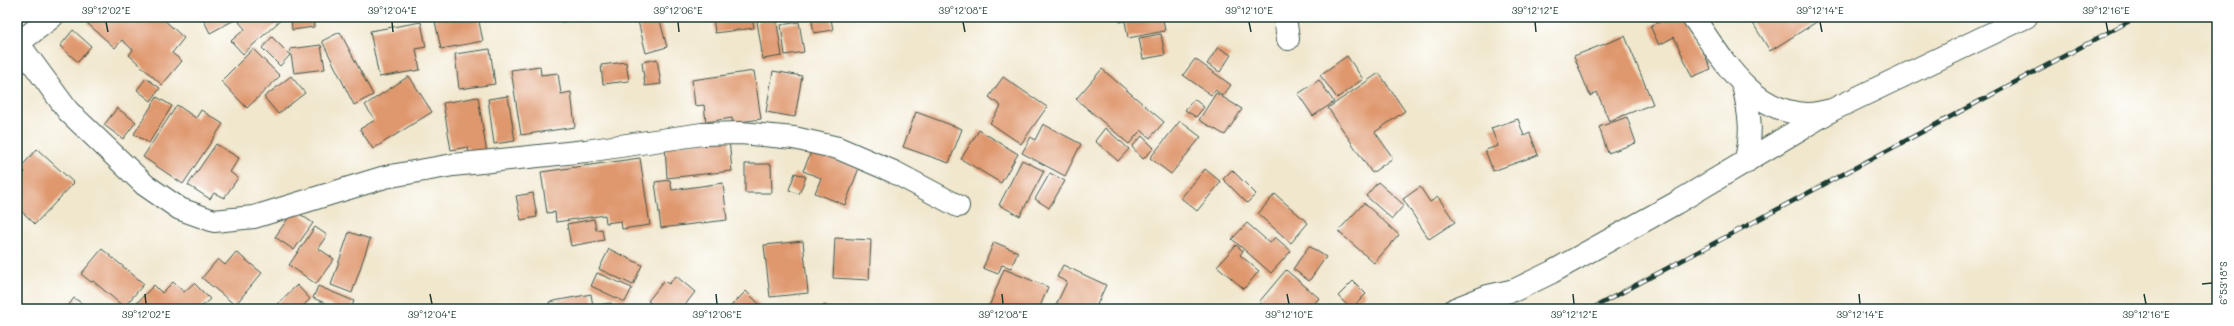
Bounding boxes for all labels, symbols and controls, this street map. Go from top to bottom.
text: 39°12'02"E [82,3,131,17]
text: 39°12'04"E [367,3,417,17]
text: 39°12'06"E [653,3,703,17]
text: 39°12'08"E [938,3,988,17]
text: 39°12'10"E [1225,3,1273,17]
text: 39°12'12"E [1511,3,1559,17]
text: 39°12'14"E [1796,3,1844,17]
text: 39°12'16"E [2082,3,2130,17]
text: 6°53'18"S [2216,261,2230,305]
text: 39°12'02"E [122,307,171,321]
text: 39°12'04"E [407,307,457,321]
text: 39°12'06"E [692,307,742,321]
text: 39°12'08"E [978,307,1028,321]
text: 39°12'10"E [1265,307,1313,321]
text: 39°12'12"E [1550,307,1598,321]
text: 39°12'14"E [1836,307,1884,321]
text: 39°12'16"E [2122,307,2170,321]

